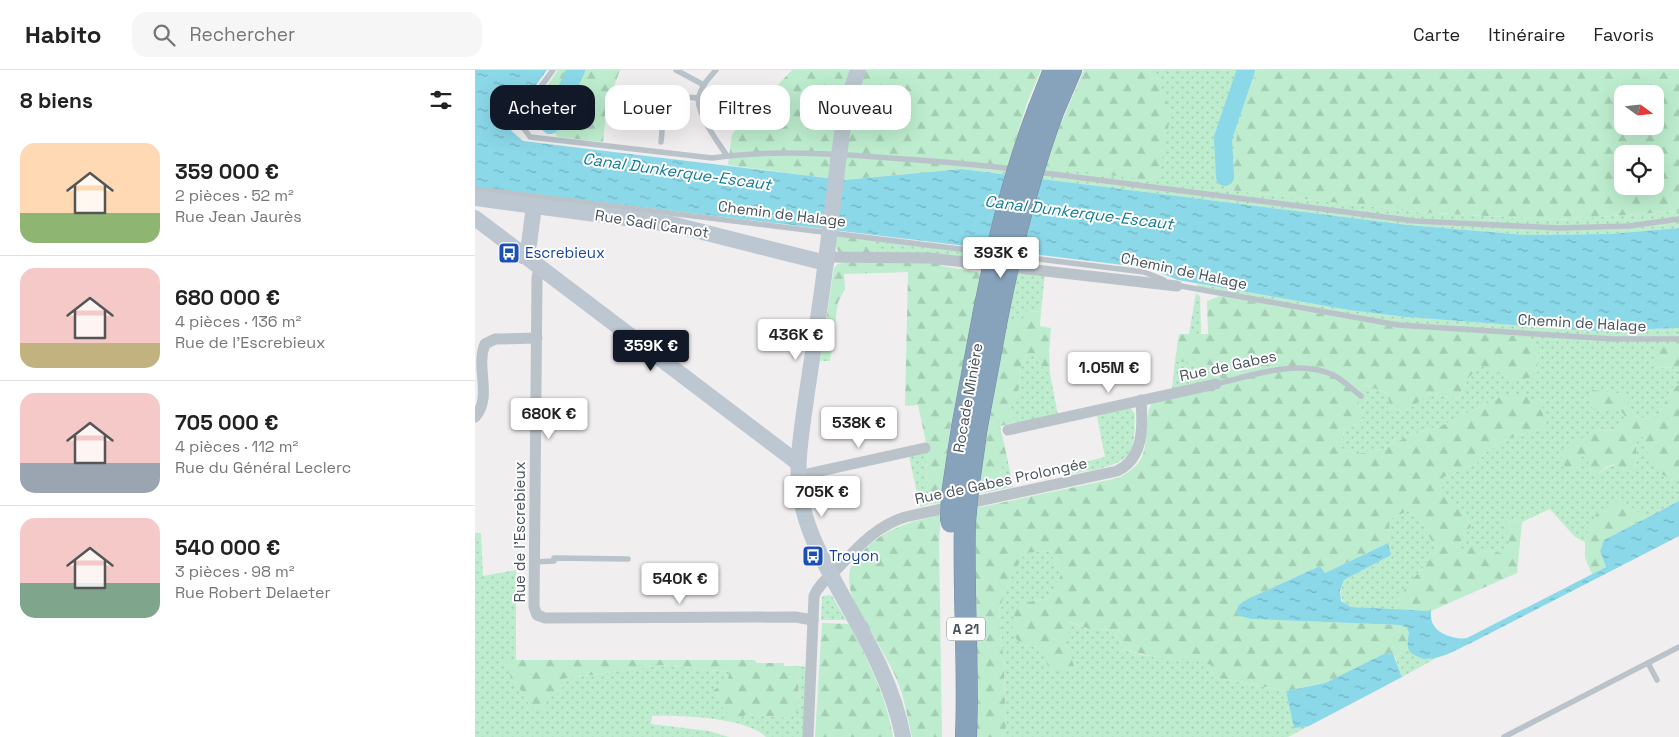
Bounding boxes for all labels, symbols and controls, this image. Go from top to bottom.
search box [132,12,482,57]
text: Habito [25,19,102,50]
icon: search [150,21,178,49]
text: Rechercher [190,22,295,47]
text: Carte [1413,23,1460,46]
text: Itinéraire [1488,23,1565,46]
text: Favoris [1593,23,1654,46]
chip: Acheter [490,85,595,130]
chip: Louer [605,85,690,130]
chip: Filtres [700,85,790,130]
chip: Nouveau [800,85,911,130]
north arrow [1614,85,1664,135]
map controls [1614,85,1664,195]
icon: filters [427,86,455,114]
text: 8 biens [20,87,93,114]
button: locate [1614,145,1664,195]
water label: Canal Dunkerque-Escaut [581,148,774,195]
text: 359 000 € [175,158,279,185]
icon: home [60,163,120,223]
text: 2 pièces · 52 m² [175,185,294,206]
water label: Canal Dunkerque-Escaut [983,190,1176,235]
street label: Chemin de Halage [717,196,847,231]
street label: Rue Sadi Carnot [594,205,711,242]
text: Rue Jean Jaurès [175,206,302,227]
pin: 393K € [960,236,1042,279]
bus stop icon: Escrebieux [497,241,521,265]
text: 393K € [974,242,1028,263]
place label: Escrebieux [525,243,605,262]
street label: Chemin de Halage [1119,248,1249,293]
text: 680 000 € [175,284,280,311]
icon: home [60,288,120,348]
street label: Chemin de Halage [1517,310,1647,335]
text: 4 pièces · 136 m² [175,311,301,332]
pin: 436K € [755,318,837,361]
text: 436K € [769,324,823,345]
pin: 359K € [610,330,692,372]
text: Rue de l'Escrebieux [175,332,326,353]
text: 359K € [624,335,678,356]
street label: Rocade Minière [948,341,987,454]
street label: Rue de Gabes [1178,346,1278,385]
pin: 1.05M € [1063,352,1155,394]
text: 1.05M € [1079,357,1139,378]
pin: 680K € [508,398,590,440]
text: 680K € [522,403,576,424]
pin: 538K € [818,406,900,449]
text: 705 000 € [175,409,279,436]
text: 538K € [832,412,886,433]
icon: home [60,413,120,473]
text: 4 pièces · 112 m² [175,436,298,457]
street label: Rue de Gabes Prolongée [913,453,1089,508]
text: Rue du Général Leclerc [175,457,351,478]
street label: Rue de l'Escrebieux [510,461,529,603]
pin: 705K € [781,476,863,518]
text: 705K € [795,481,849,502]
text: 540 000 € [175,534,280,561]
icon: home [60,538,120,598]
bus stop icon: Troyon [801,544,825,568]
place label: Troyon [829,546,879,565]
text: 3 pièces · 98 m² [175,561,295,582]
pin: 540K € [639,562,721,605]
text: 540K € [652,568,708,589]
text: Rue Robert Delaeter [175,582,330,603]
road number: A 21 [947,618,985,640]

